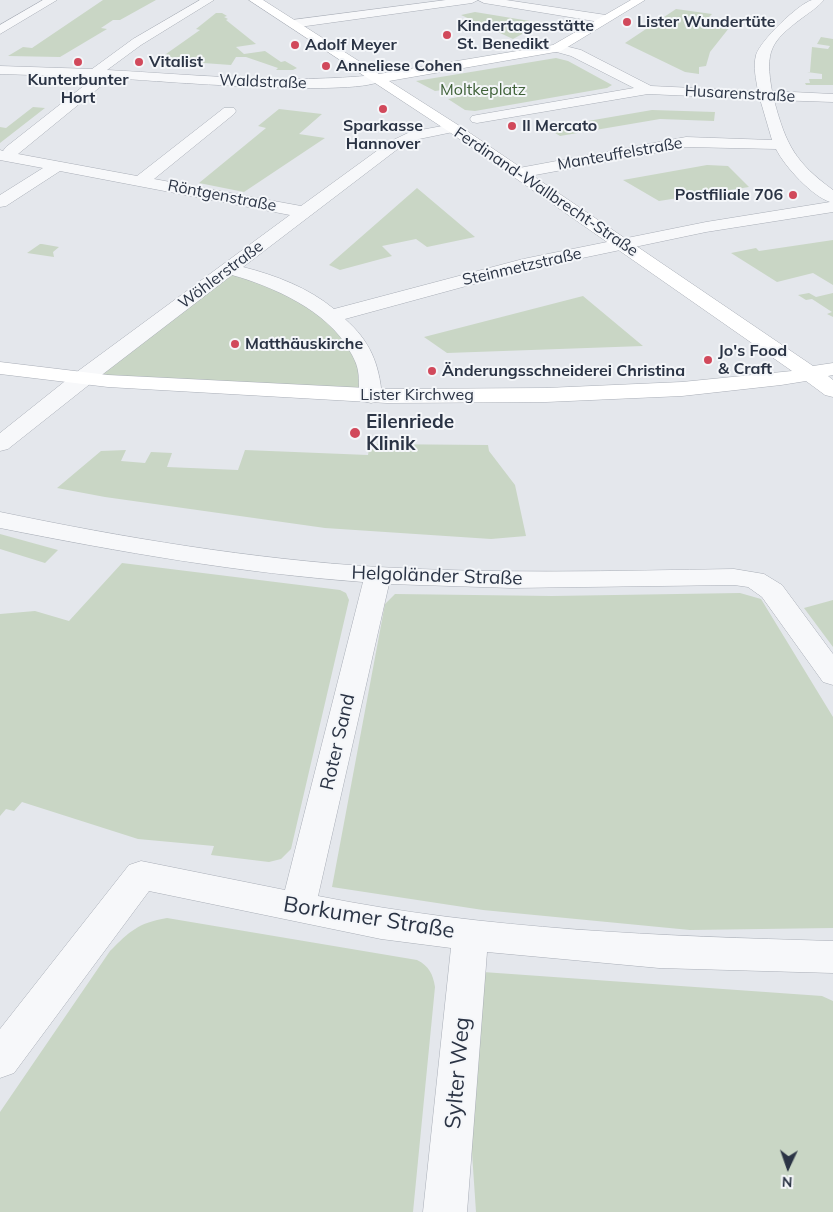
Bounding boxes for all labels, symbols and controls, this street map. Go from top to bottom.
place label: Lister Wundertüte [637,12,776,32]
place label: Kindertagesstätte St. Benedikt [457,16,594,54]
marker: Lister Wundertüte [621,16,633,28]
marker: Kindertagesstätte St. Benedikt [441,29,453,41]
place label: Adolf Meyer [305,35,397,55]
marker: Adolf Meyer [289,39,301,51]
place label: Vitalist [149,52,203,72]
marker: Kunterbunter Hort [72,56,84,68]
marker: Vitalist [133,56,145,68]
place label: Anneliese Cohen [336,56,462,76]
marker: Anneliese Cohen [320,60,332,72]
place label: Kunterbunter Hort [28,70,128,108]
street label: Waldstraße [219,71,307,93]
park label: Moltkeplatz [440,80,526,100]
street label: Husarenstraße [684,82,796,106]
marker: Sparkasse Hannover [377,103,389,115]
place label: Sparkasse Hannover [343,116,423,154]
place label: Il Mercato [522,116,597,136]
marker: Il Mercato [506,120,518,132]
street label: Ferdinand-Wallbrecht-Straße [450,123,642,261]
street label: Manteuffelstraße [556,134,684,174]
street label: Röntgenstraße [166,176,278,216]
place label: Postfiliale 706 [675,185,783,205]
marker: Postfiliale 706 [787,189,799,201]
street label: Wöhlerstraße [175,237,267,313]
street label: Steinmetzstraße [461,244,583,290]
place label: Matthäuskirche [245,334,363,354]
marker: Matthäuskirche [229,338,241,350]
place label: Jo's Food & Craft [718,341,787,379]
marker: Jo's Food & Craft [702,354,714,366]
place label: Änderungsschneiderei Christina [442,361,685,381]
marker: Änderungsschneiderei Christina [426,365,438,377]
street label: Lister Kirchweg [360,385,474,405]
place label: Eilenriede Klinik [366,411,454,455]
marker: Eilenriede Klinik [348,426,362,440]
street label: Helgoländer Straße [351,562,523,590]
street label: Roter Sand [316,692,360,792]
street label: Borkumer Straße [282,891,456,945]
street label: Sylter Weg [440,1016,476,1130]
north arrow [763,1142,813,1192]
text: N [781,1173,793,1191]

